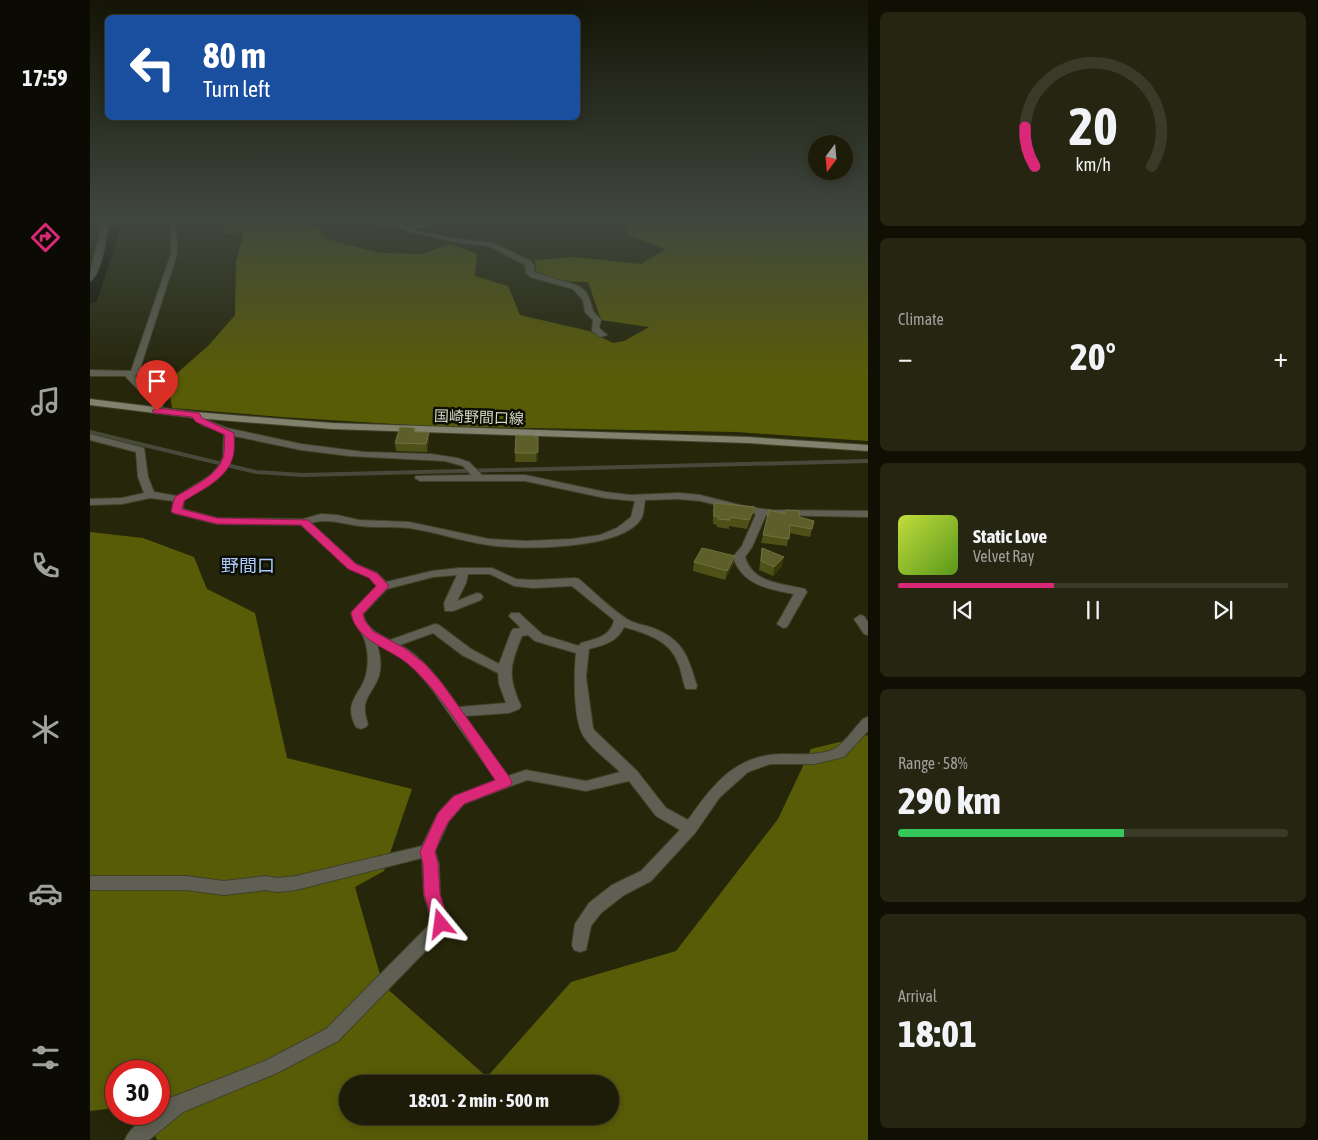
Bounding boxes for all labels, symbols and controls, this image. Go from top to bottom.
icon: left [120,35,185,100]
text: 80 m [203,35,266,75]
text: 17:59 [22,65,68,91]
text: Turn left [203,76,270,102]
text: 20 [1069,96,1117,156]
north arrow [808,135,852,180]
map controls [808,135,853,180]
text: km/h [1075,154,1111,175]
icon: directions [28,220,63,255]
text: Climate [898,310,944,328]
text: 20° [1070,335,1116,378]
text: − [898,341,913,373]
text: + [1273,341,1288,373]
pin [136,360,178,411]
icon: arrive [143,367,171,395]
icon: music [28,384,63,419]
street label: 国崎野間口線 [434,407,524,427]
text: Static Love [973,525,1047,547]
text: Velvet Ray [973,547,1034,565]
icon: phone [28,548,63,583]
district label: 野間口 [221,555,275,576]
icon: previous [949,596,977,624]
icon: pause [1079,596,1107,624]
icon: next [1209,596,1237,624]
icon: climate [28,712,63,747]
text: Range · 58% [898,754,968,772]
text: 290 km [898,779,1001,822]
icon: car [28,876,63,911]
position arrow [414,897,466,949]
text: Arrival [898,987,937,1005]
text: 18:01 [898,1012,977,1055]
icon: filters [28,1040,63,1075]
speed limit sign: 30 [105,1060,170,1125]
text: 18:01 · 2 min · 500 m [409,1089,549,1111]

